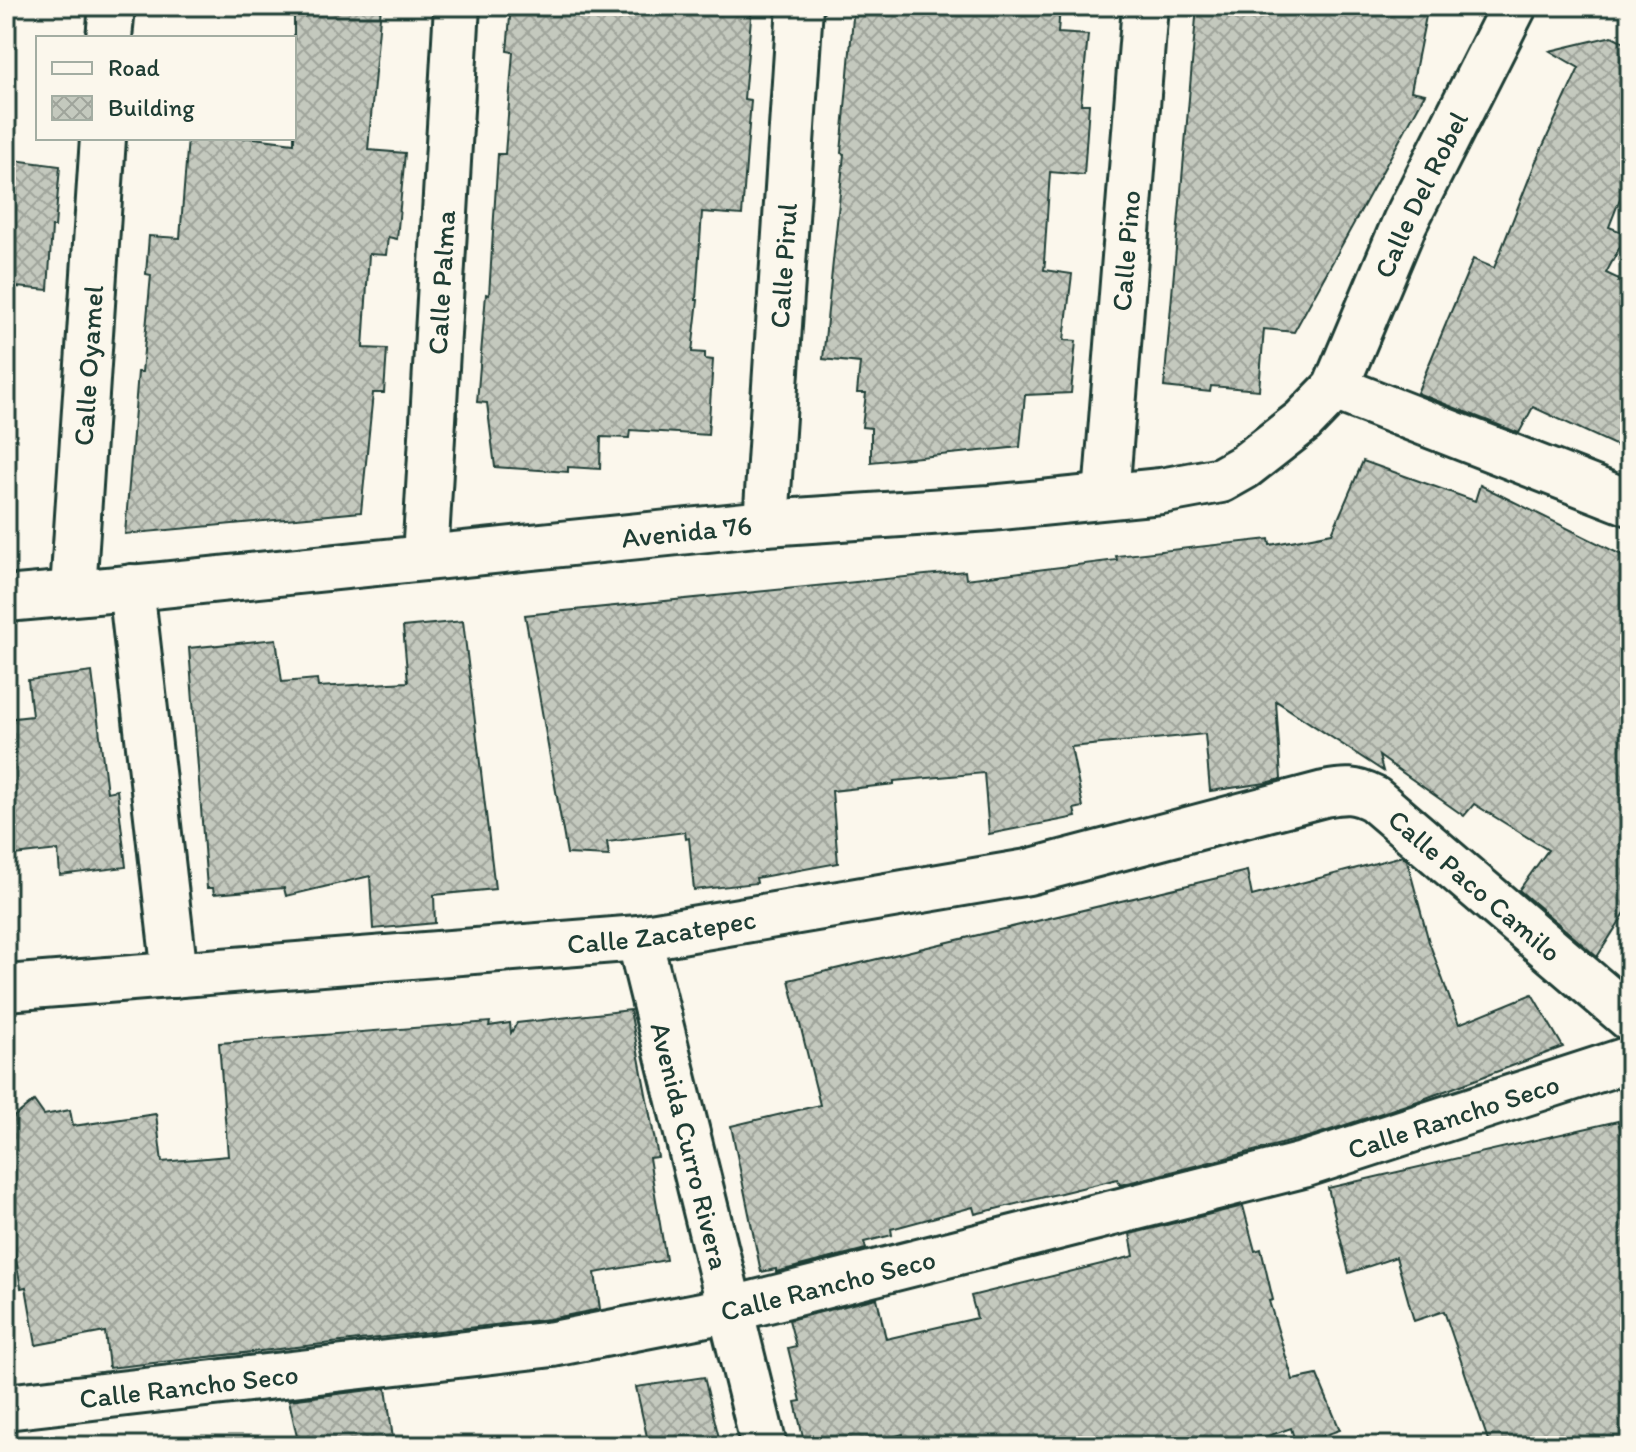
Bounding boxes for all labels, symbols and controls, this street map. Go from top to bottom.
legend [36,36,296,140]
text: Road [108,53,160,82]
text: Building [108,93,195,122]
street label: Calle Del Robel [1366,105,1475,283]
street label: Calle Pino [1104,189,1147,313]
street label: Calle Pirul [762,202,804,329]
street label: Calle Palma [420,209,462,356]
street label: Calle Oyamel [66,284,110,447]
street label: Avenida 76 [620,508,753,555]
street label: Calle Paco Camilo [1381,802,1568,969]
street label: Calle Zacatepec [566,901,758,961]
street label: Avenida Curro Rivera [643,1019,737,1273]
street label: Calle Rancho Seco [1343,1066,1564,1166]
street label: Calle Rancho Seco [718,1241,939,1328]
street label: Calle Rancho Seco [77,1356,300,1415]

